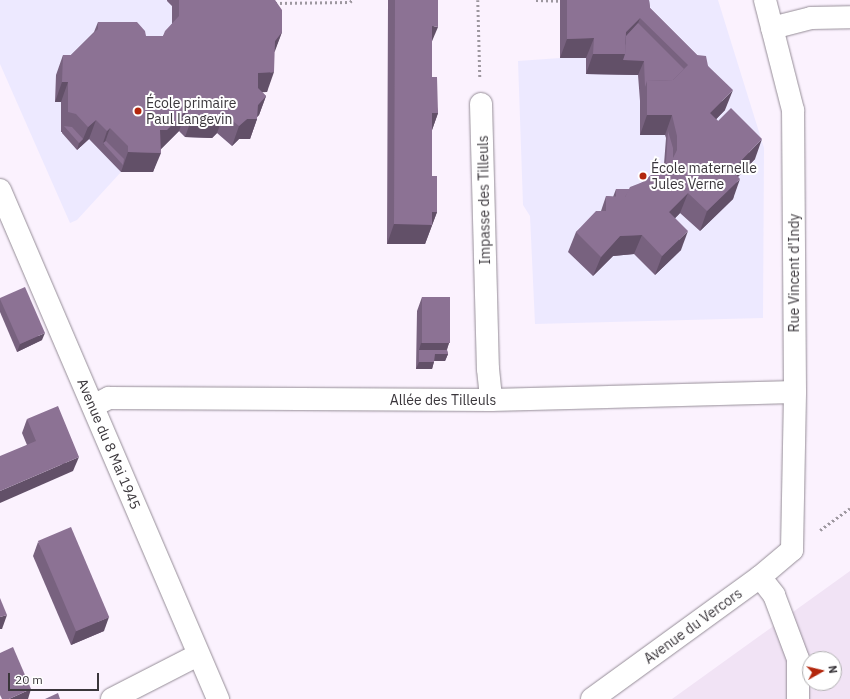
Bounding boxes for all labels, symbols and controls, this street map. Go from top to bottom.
place label: École primaire Paul Langevin [146,95,236,128]
marker: École primaire Paul Langevin [133,106,143,116]
street label: Impasse des Tilleuls [474,135,494,265]
place label: École maternelle Jules Verne [651,160,757,192]
marker: École maternelle Jules Verne [638,171,648,181]
street label: Rue Vincent d'Indy [786,214,802,332]
street label: Avenue du 8 Mai 1945 [74,376,144,512]
street label: Allée des Tilleuls [390,392,496,408]
street label: Avenue du Vercors [641,585,745,667]
north arrow [802,651,842,691]
scale bar [10,665,101,691]
text: N [825,665,840,674]
text: 20 m [15,672,43,687]

